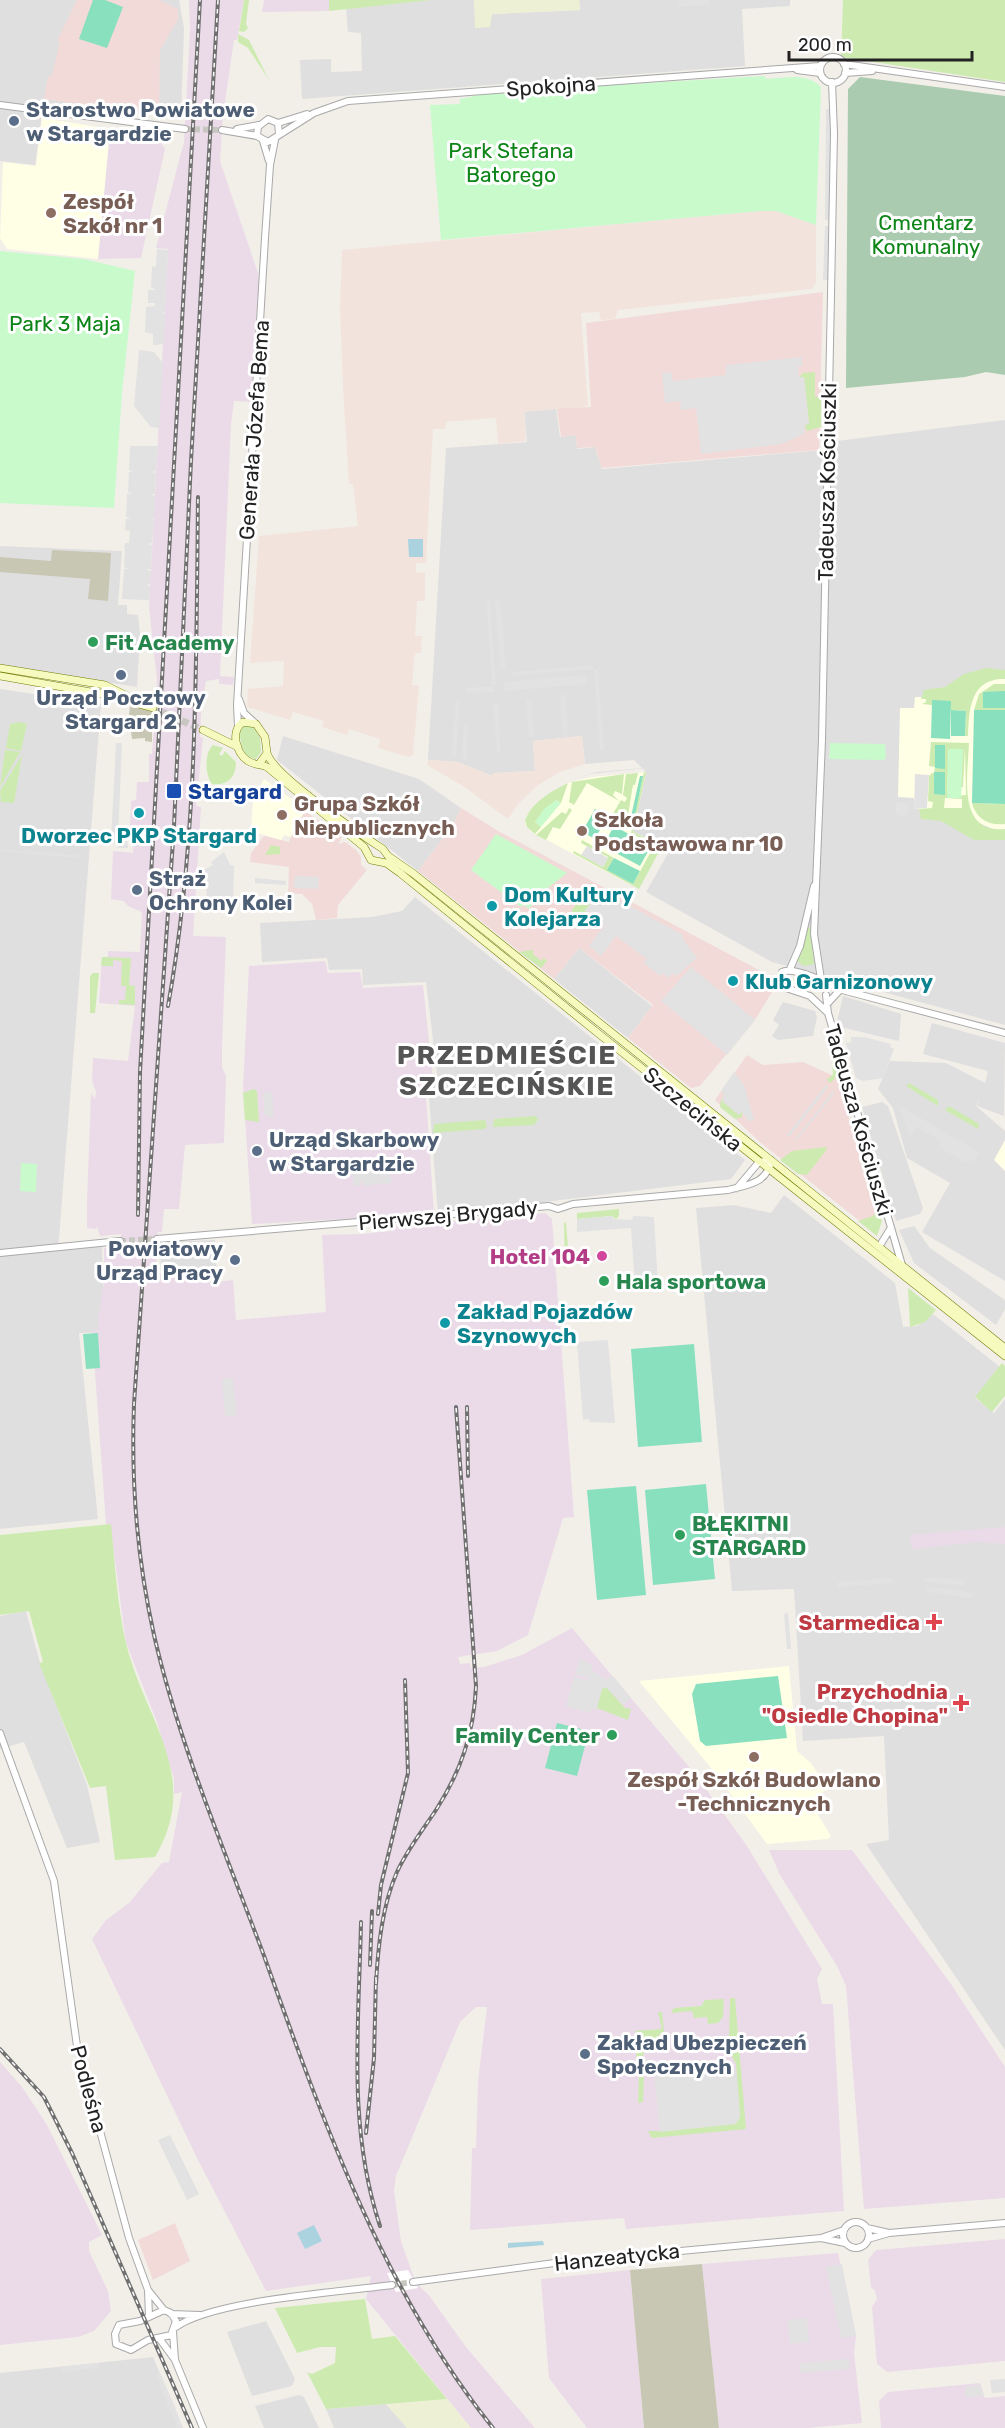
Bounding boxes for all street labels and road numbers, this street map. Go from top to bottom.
street label: Spokojna [505,70,597,102]
street label: Generała Józefa Bema [234,319,274,541]
street label: Tadeusza Kościuszki [813,383,841,581]
street label: Tadeusza Kościuszki [820,1021,898,1219]
street label: Szczecińska [639,1062,747,1156]
street label: Pierwszej Brygady [357,1195,539,1235]
street label: Podleśna [65,2042,113,2136]
street label: Hanzeatycka [553,2238,681,2276]

